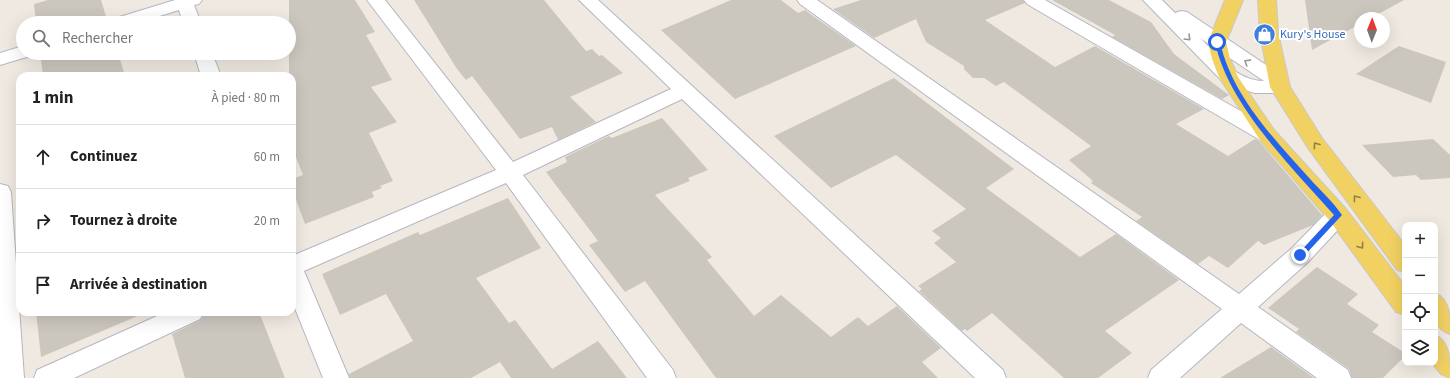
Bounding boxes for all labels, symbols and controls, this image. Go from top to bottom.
north arrow [1354,12,1390,48]
search box [16,16,296,60]
shop icon: Kury's House [1251,21,1277,47]
place label: Kury's House [1280,26,1345,43]
icon: search [30,27,52,49]
text: Rechercher [62,28,133,49]
one-way arrow [1183,33,1191,41]
route start [1208,33,1226,51]
one-way arrow [1244,59,1251,66]
text: 1 min [32,86,73,110]
text: À pied · 80 m [212,89,280,107]
one-way arrow [1313,142,1321,149]
icon: ahead [32,146,54,168]
text: Continuez [70,146,137,167]
text: 60 m [254,148,280,166]
one-way arrow [1354,195,1361,202]
icon: right [32,210,54,232]
text: Tournez à droite [70,210,177,231]
text: 20 m [254,212,280,230]
map controls [1402,222,1438,366]
button: + [1402,222,1438,258]
one-way arrow [1357,242,1364,249]
route end [1291,246,1309,264]
button: − [1402,258,1438,294]
icon: arrive [32,274,54,296]
text: Arrivée à destination [70,274,207,295]
button: locate [1402,294,1438,330]
button: layers [1402,330,1438,366]

